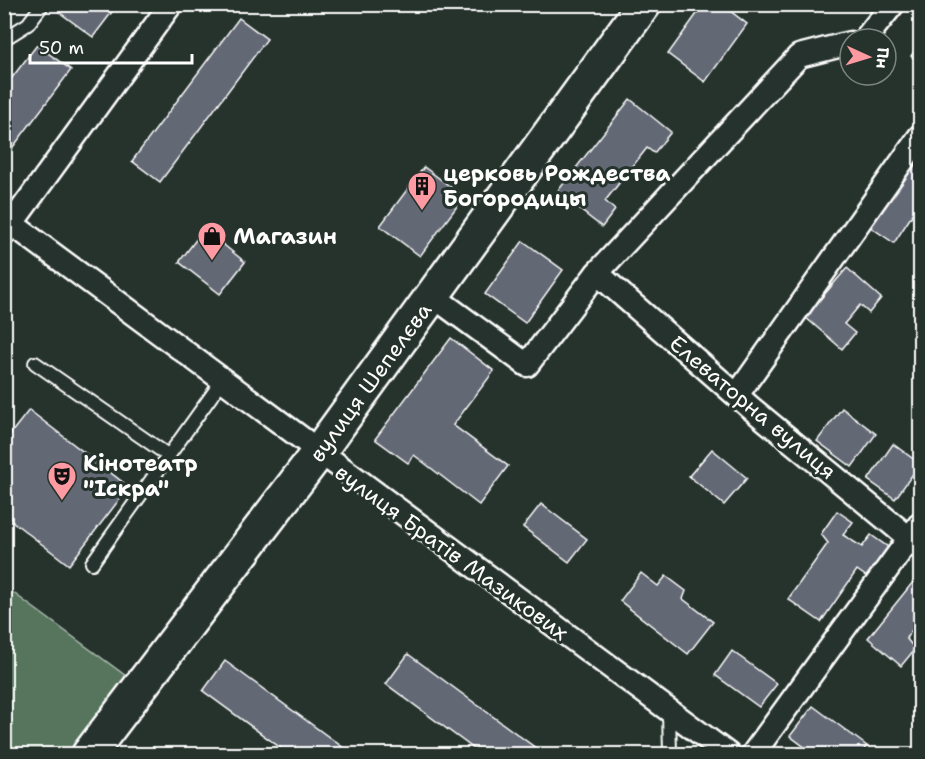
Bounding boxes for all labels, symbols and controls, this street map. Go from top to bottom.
scale bar [30,27,192,65]
north arrow [838,27,898,87]
text: 50 m [39,36,84,60]
text: Пн [871,47,894,69]
place label: церковь Рождества Богородицы [443,159,670,213]
building icon: церковь Рождества Богородицы [406,170,438,212]
shop icon: Магазин [196,220,228,262]
place label: Магазин [233,222,337,251]
street label: вулиця Шепелєва [303,296,438,468]
street label: Елеваторна вулиця [663,329,842,486]
place label: Кінотеатр "Іскра" [83,449,198,503]
street label: вулиця Братів Мазикових [329,458,574,647]
theatre icon: Кінотеатр "Іскра" [46,460,78,502]

